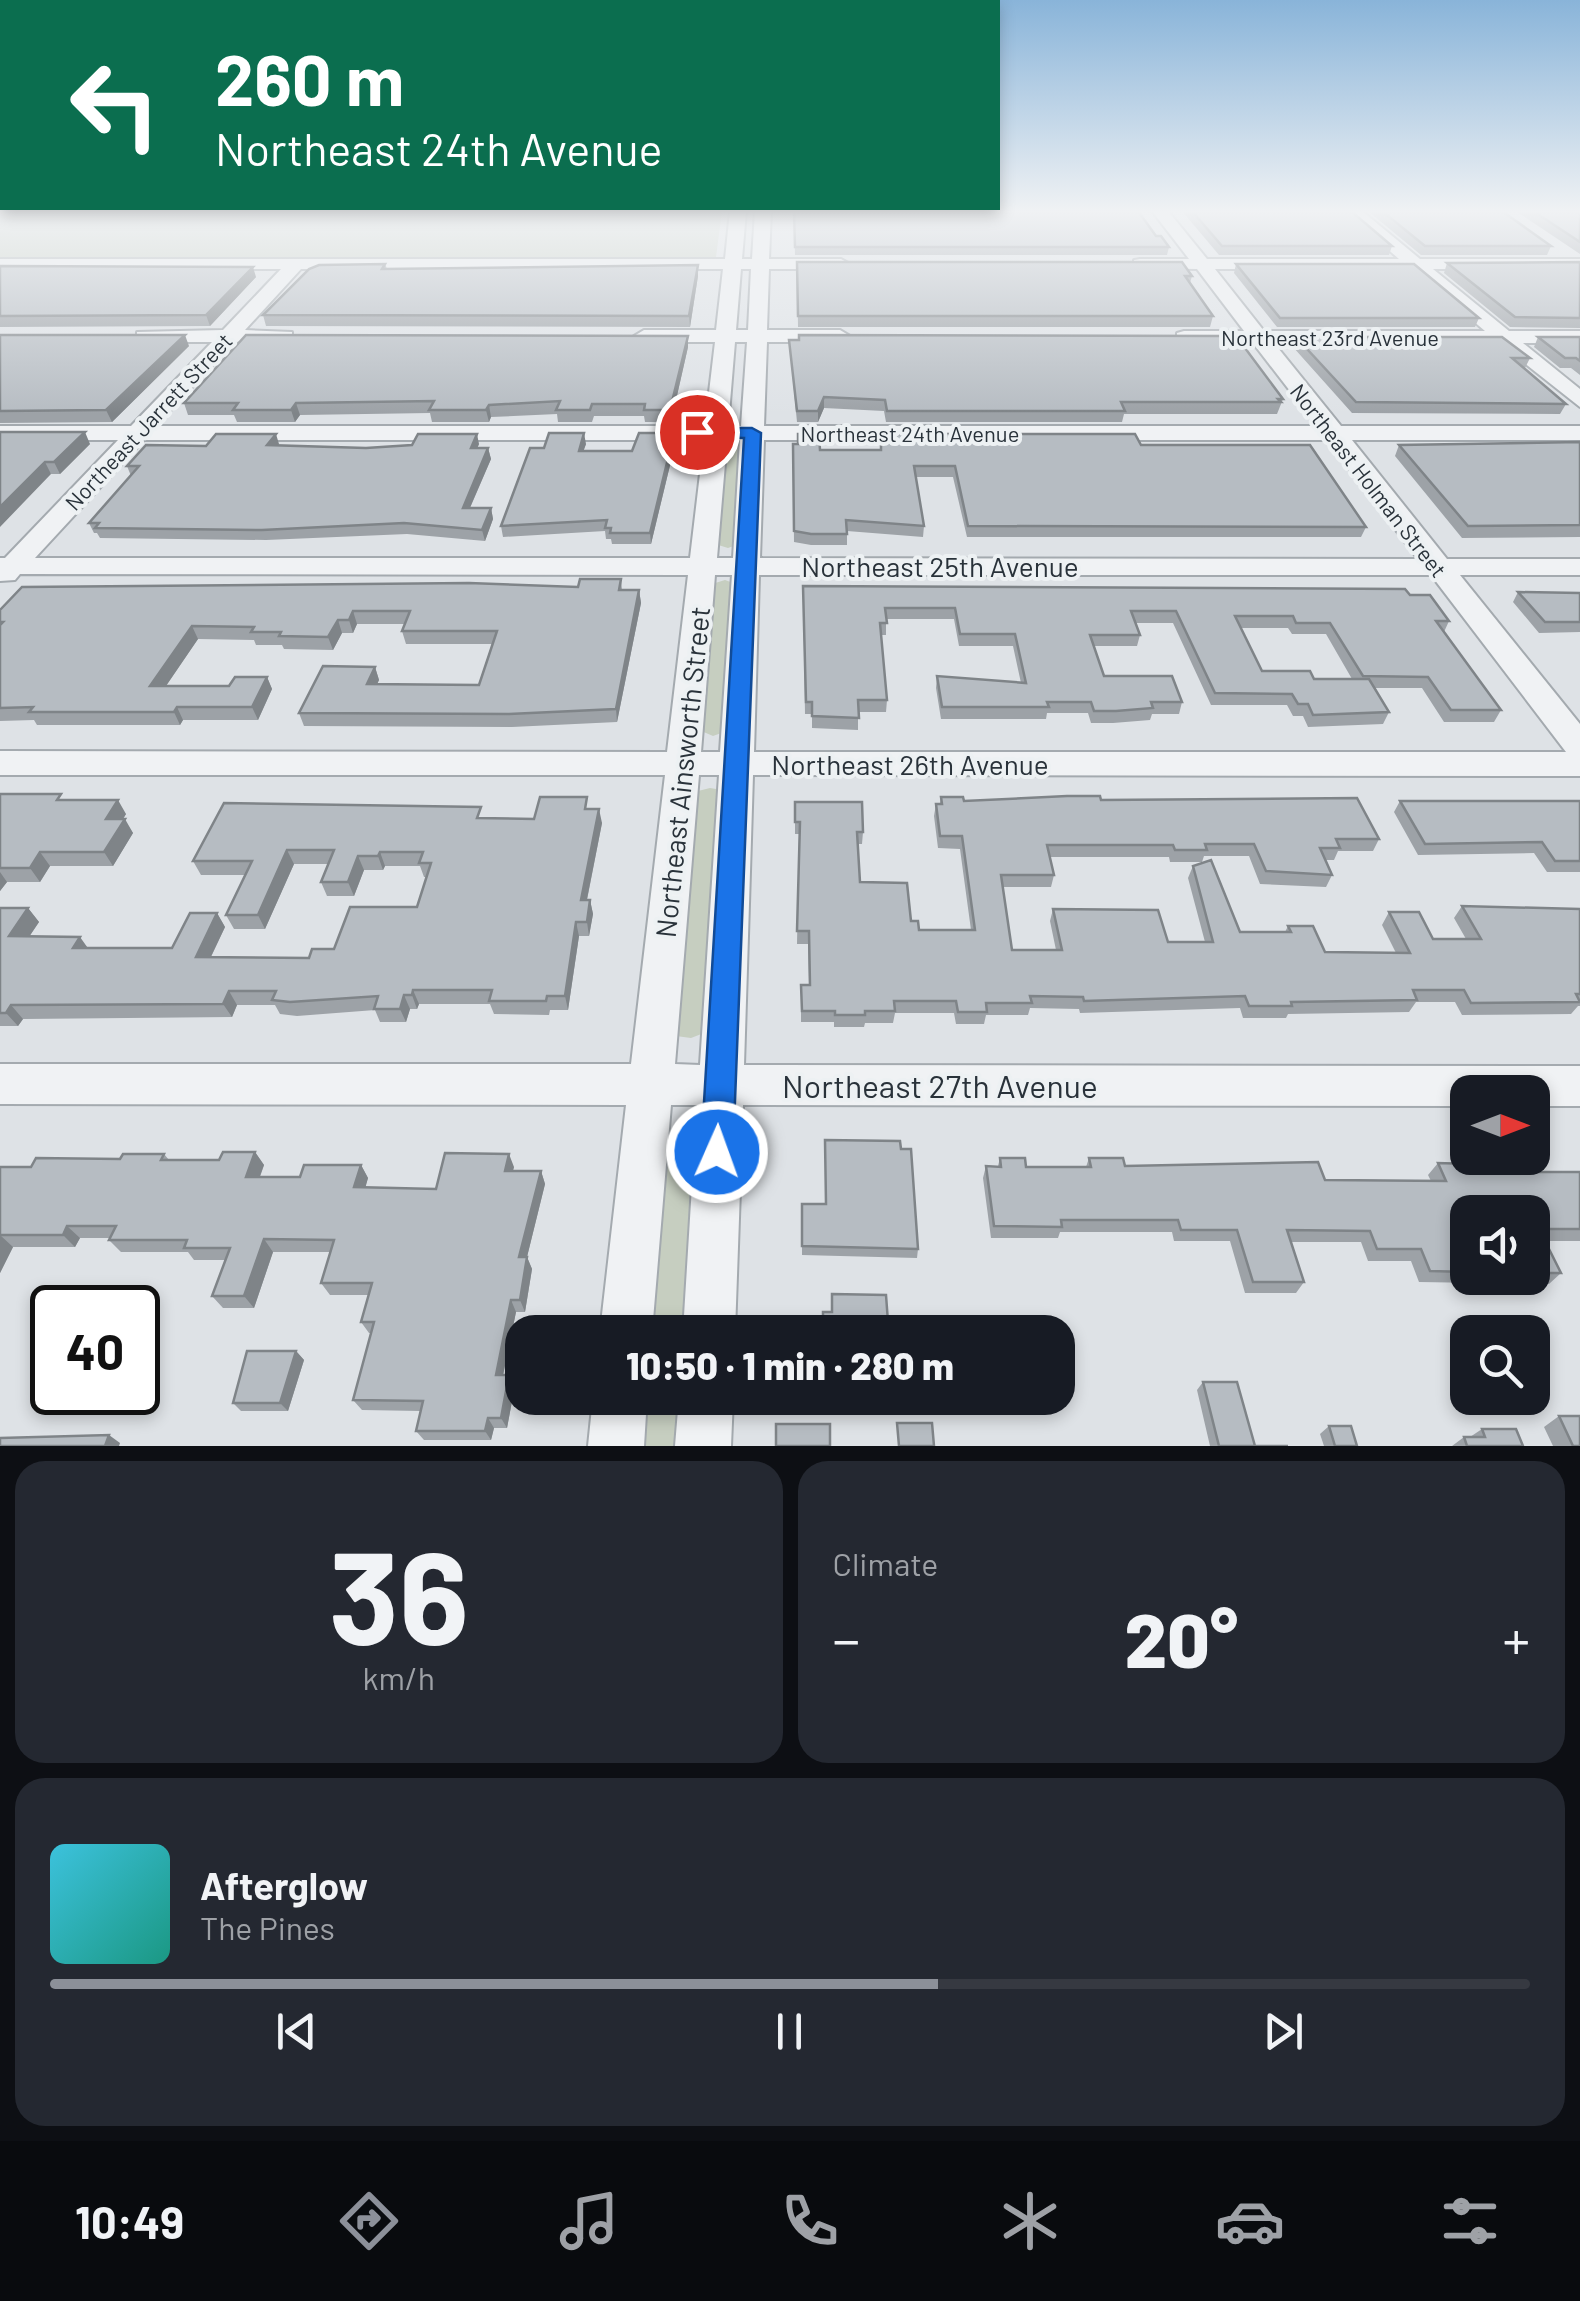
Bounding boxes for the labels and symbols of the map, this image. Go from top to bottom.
street label: Northeast 23rd Avenue [1221,324,1439,350]
street label: Northeast Jarrett Street [59,327,237,515]
street label: Northeast Holman Street [1286,378,1452,582]
pin [655,390,740,475]
street label: Northeast 24th Avenue [801,420,1019,446]
street label: Northeast 25th Avenue [801,549,1079,583]
street label: Northeast Ainsworth Street [648,605,716,939]
street label: Northeast 26th Avenue [771,747,1049,781]
street label: Northeast 27th Avenue [782,1066,1098,1104]
north arrow [1450,1075,1550,1175]
position arrow [665,1100,769,1204]
speed limit sign: 40 [30,1285,160,1415]

